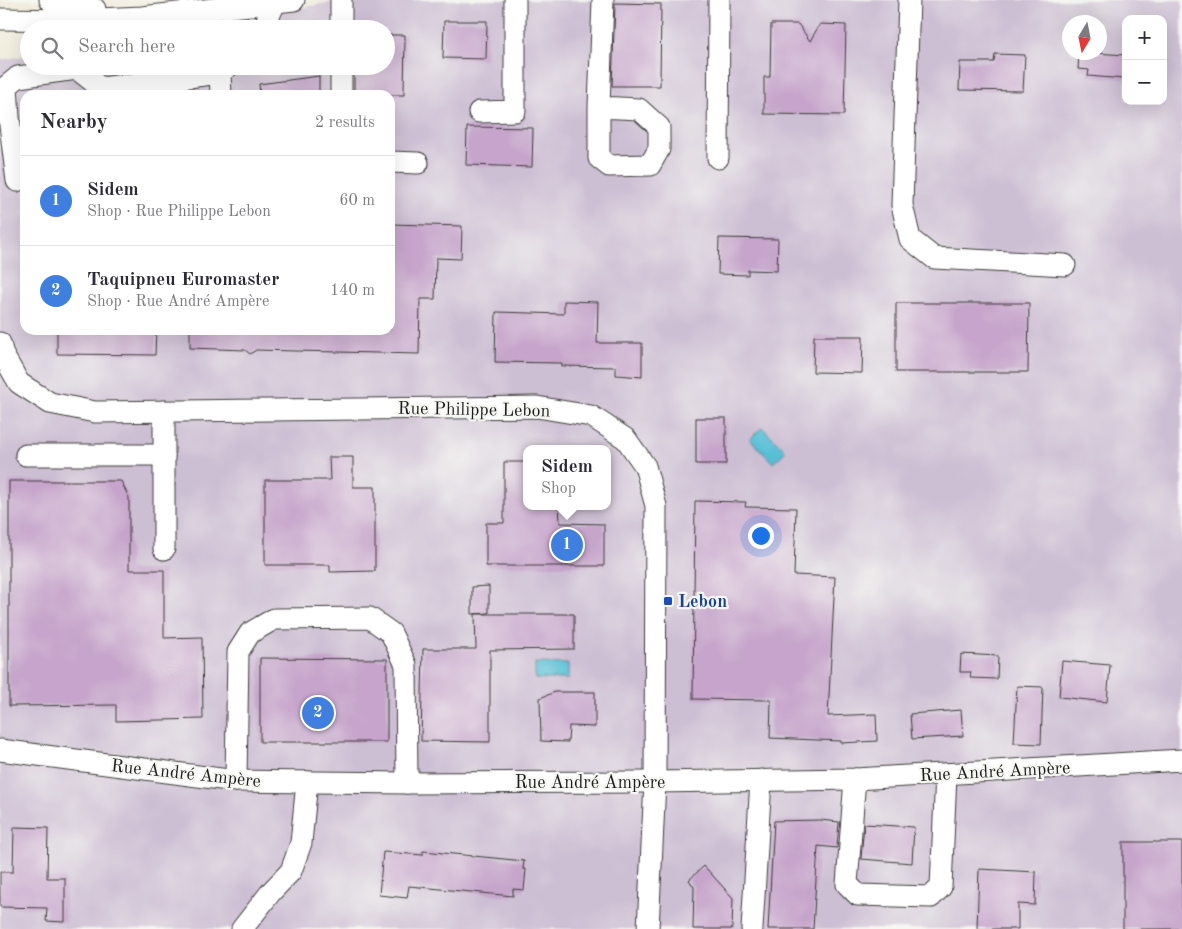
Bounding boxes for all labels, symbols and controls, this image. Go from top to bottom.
north arrow [1062,15,1107,60]
map controls [1122,15,1167,105]
button: + [1122,15,1167,60]
search box [20,20,395,75]
icon: search [38,34,66,62]
text: Search here [78,38,175,57]
button: − [1122,60,1167,105]
text: Nearby [40,112,108,133]
text: 2 results [315,115,375,131]
text: Sidem [87,181,139,200]
text: 1 [51,193,61,209]
text: 60 m [339,193,375,209]
text: Shop · Rue Philippe Lebon [87,204,271,220]
text: Taquipneu Euromaster [87,271,279,290]
text: 2 [51,283,61,299]
text: 140 m [330,283,375,299]
text: Shop · Rue André Ampère [87,294,269,310]
street label: Rue Philippe Lebon [398,400,551,420]
popup [523,445,611,510]
text: Sidem [541,458,593,477]
text: Shop [541,481,576,497]
your location [748,523,774,549]
pin: 1 [551,526,583,564]
place label: Lebon [678,593,727,611]
marker: Lebon [662,595,674,607]
pin: 2 [302,694,334,732]
street label: Rue André Ampère [110,757,262,791]
street label: Rue André Ampère [919,759,1071,785]
street label: Rue André Ampère [515,774,665,792]

